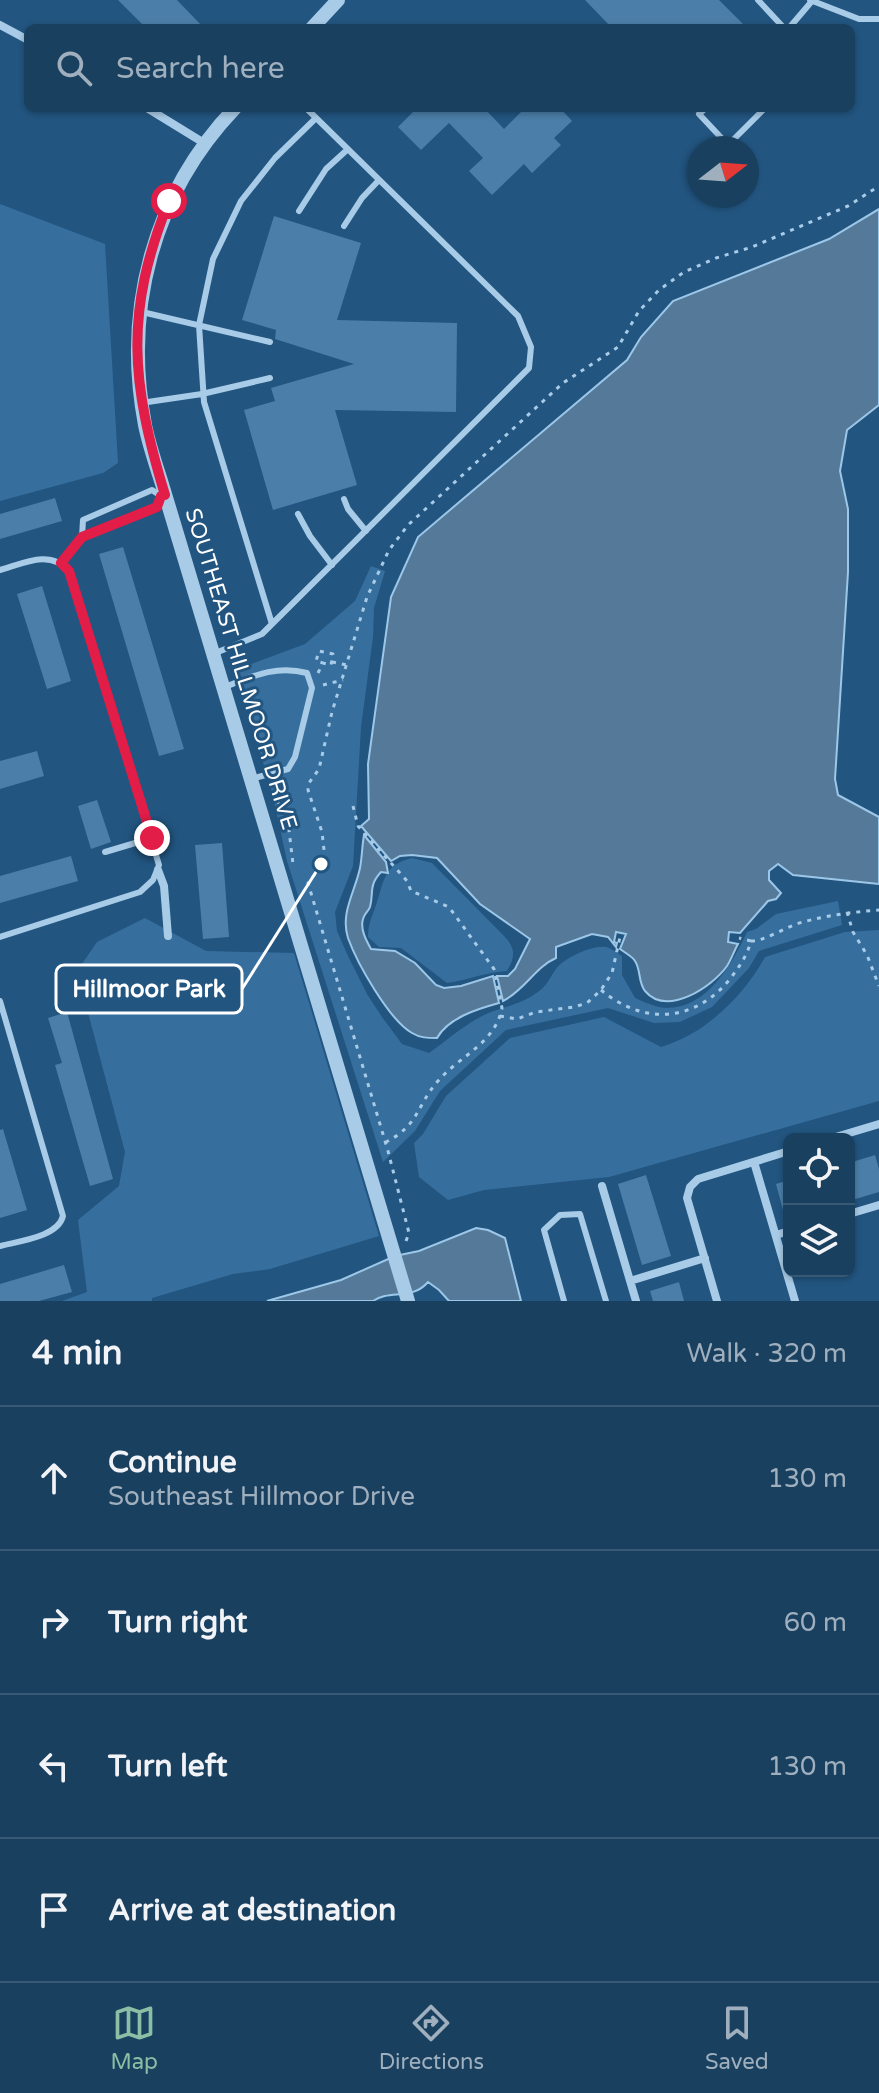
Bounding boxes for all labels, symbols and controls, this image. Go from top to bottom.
search box [24,24,855,112]
icon: search [52,46,96,90]
text: Search here [116,50,285,87]
north arrow [687,136,759,208]
route start [151,183,187,219]
street label: SOUTHEAST HILLMOOR DRIVE [180,505,302,833]
route end [134,820,170,856]
callout: Hillmoor Park [56,965,242,1013]
text: Hillmoor Park [72,975,226,1004]
map controls [783,1133,855,1277]
button: locate [783,1133,855,1205]
button: layers [783,1205,855,1277]
text: 4 min [32,1333,123,1374]
text: Walk · 320 m [687,1338,847,1369]
text: Continue [108,1444,237,1481]
icon: ahead [32,1456,76,1500]
text: 130 m [767,1463,847,1494]
text: Southeast Hillmoor Drive [108,1481,415,1512]
icon: right [32,1600,76,1644]
text: Turn right [108,1604,248,1641]
text: 60 m [784,1607,847,1638]
icon: left [32,1744,76,1788]
text: Turn left [108,1748,227,1785]
text: 130 m [767,1751,847,1782]
icon: arrive [32,1888,76,1932]
text: Arrive at destination [108,1892,396,1929]
tab: Map [110,2001,158,2075]
tab: Directions [379,2001,484,2075]
tab: Saved [705,2001,769,2075]

